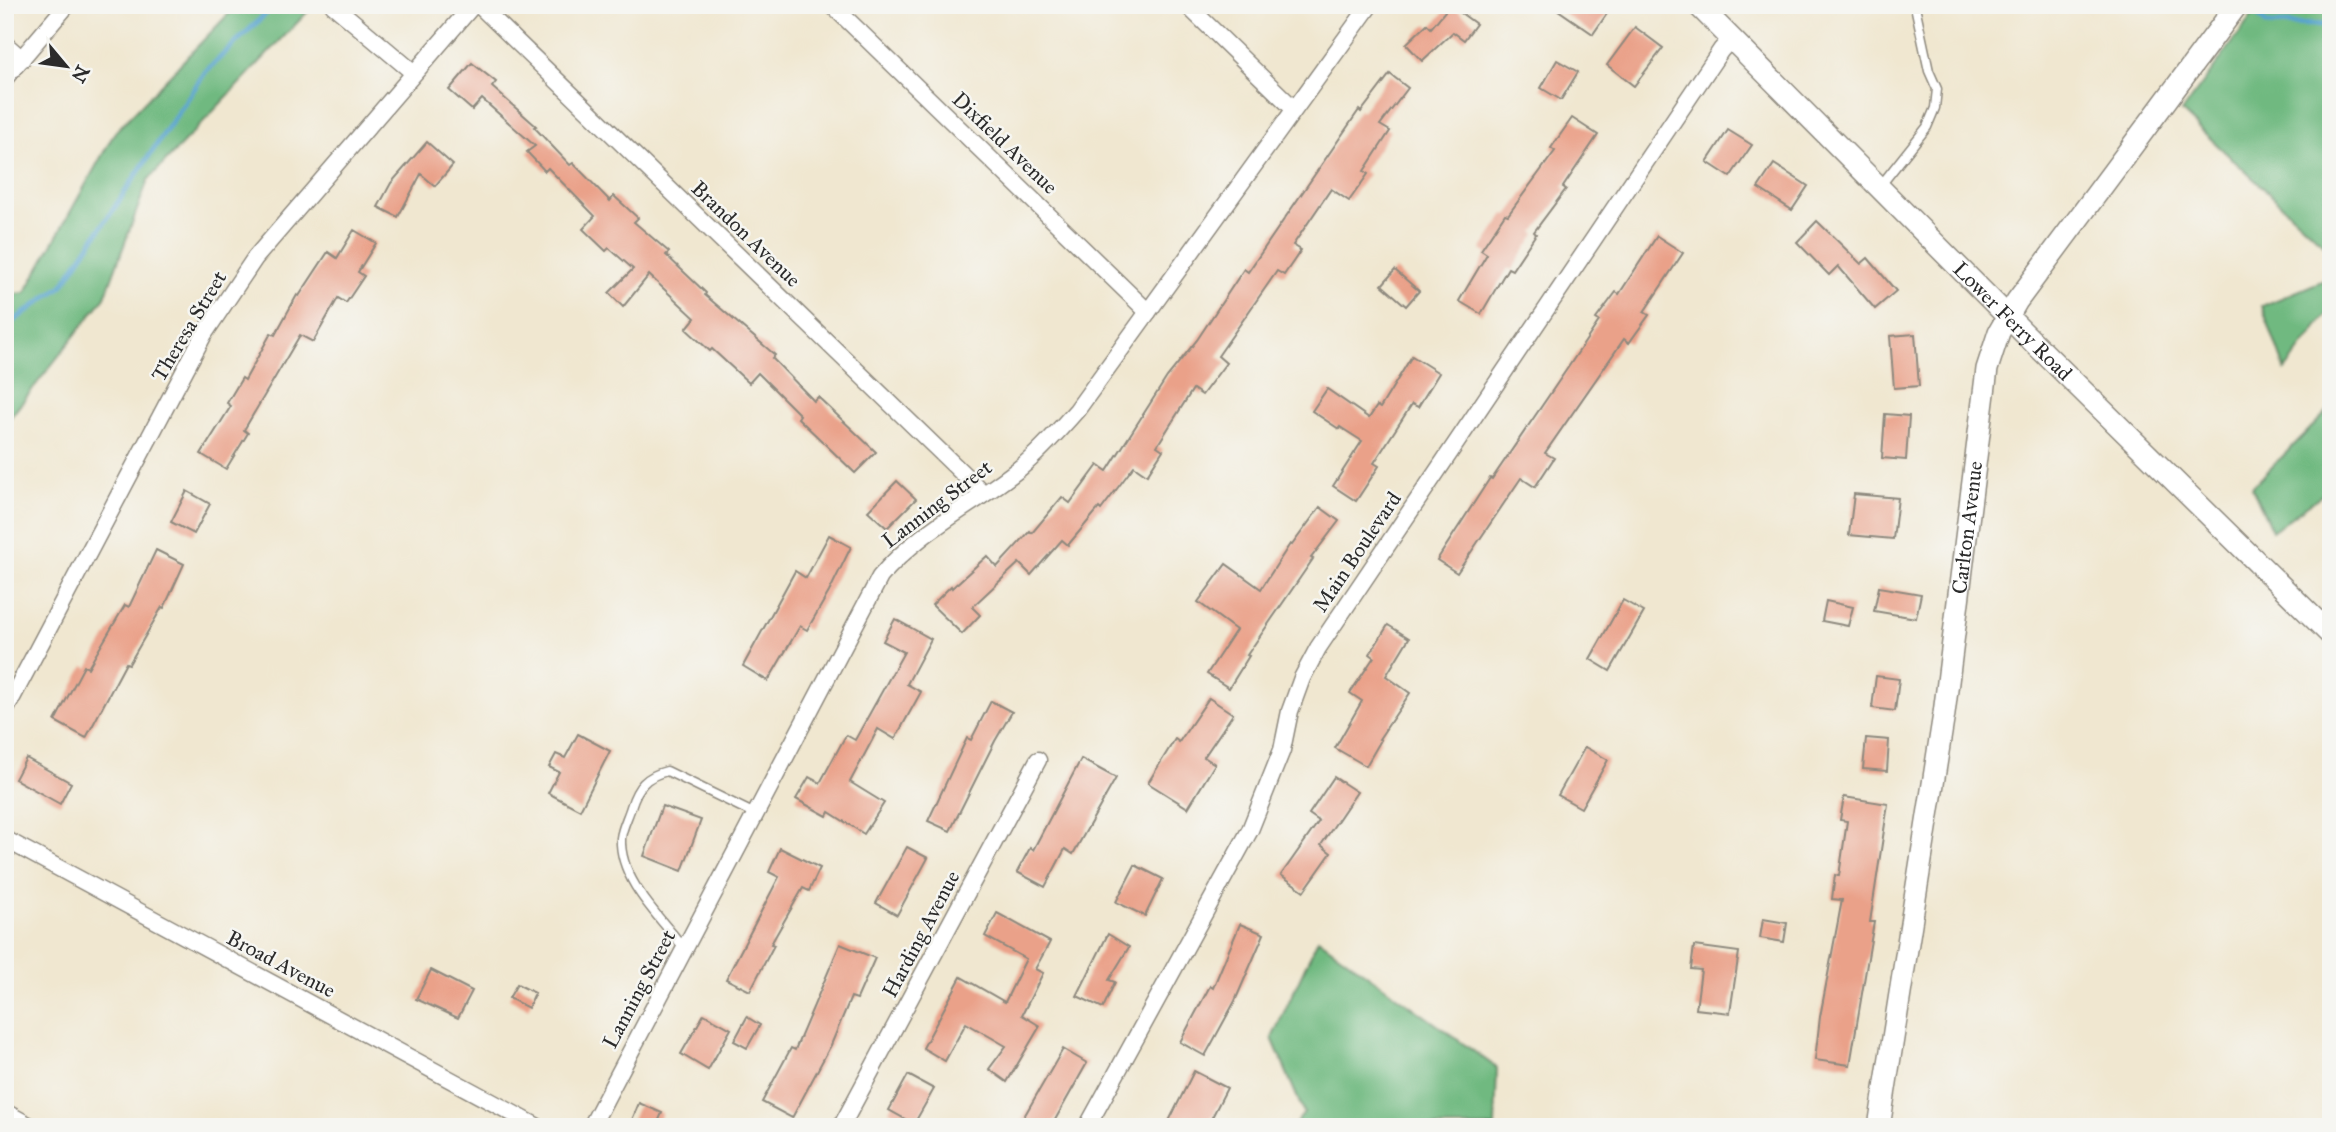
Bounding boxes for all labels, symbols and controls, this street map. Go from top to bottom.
north arrow [32,32,102,102]
text: N [66,61,94,87]
street label: Dixfield Avenue [947,86,1063,200]
street label: Brandon Avenue [686,175,806,293]
street label: Lower Ferry Road [1948,256,2078,386]
street label: Theresa Street [146,265,232,386]
street label: Lanning Street [877,454,997,554]
street label: Carlton Avenue [1946,459,1988,596]
street label: Main Boulevard [1307,487,1407,617]
street label: Harding Avenue [877,866,965,1002]
street label: Broad Avenue [222,925,340,1004]
street label: Lanning Street [597,925,681,1053]

